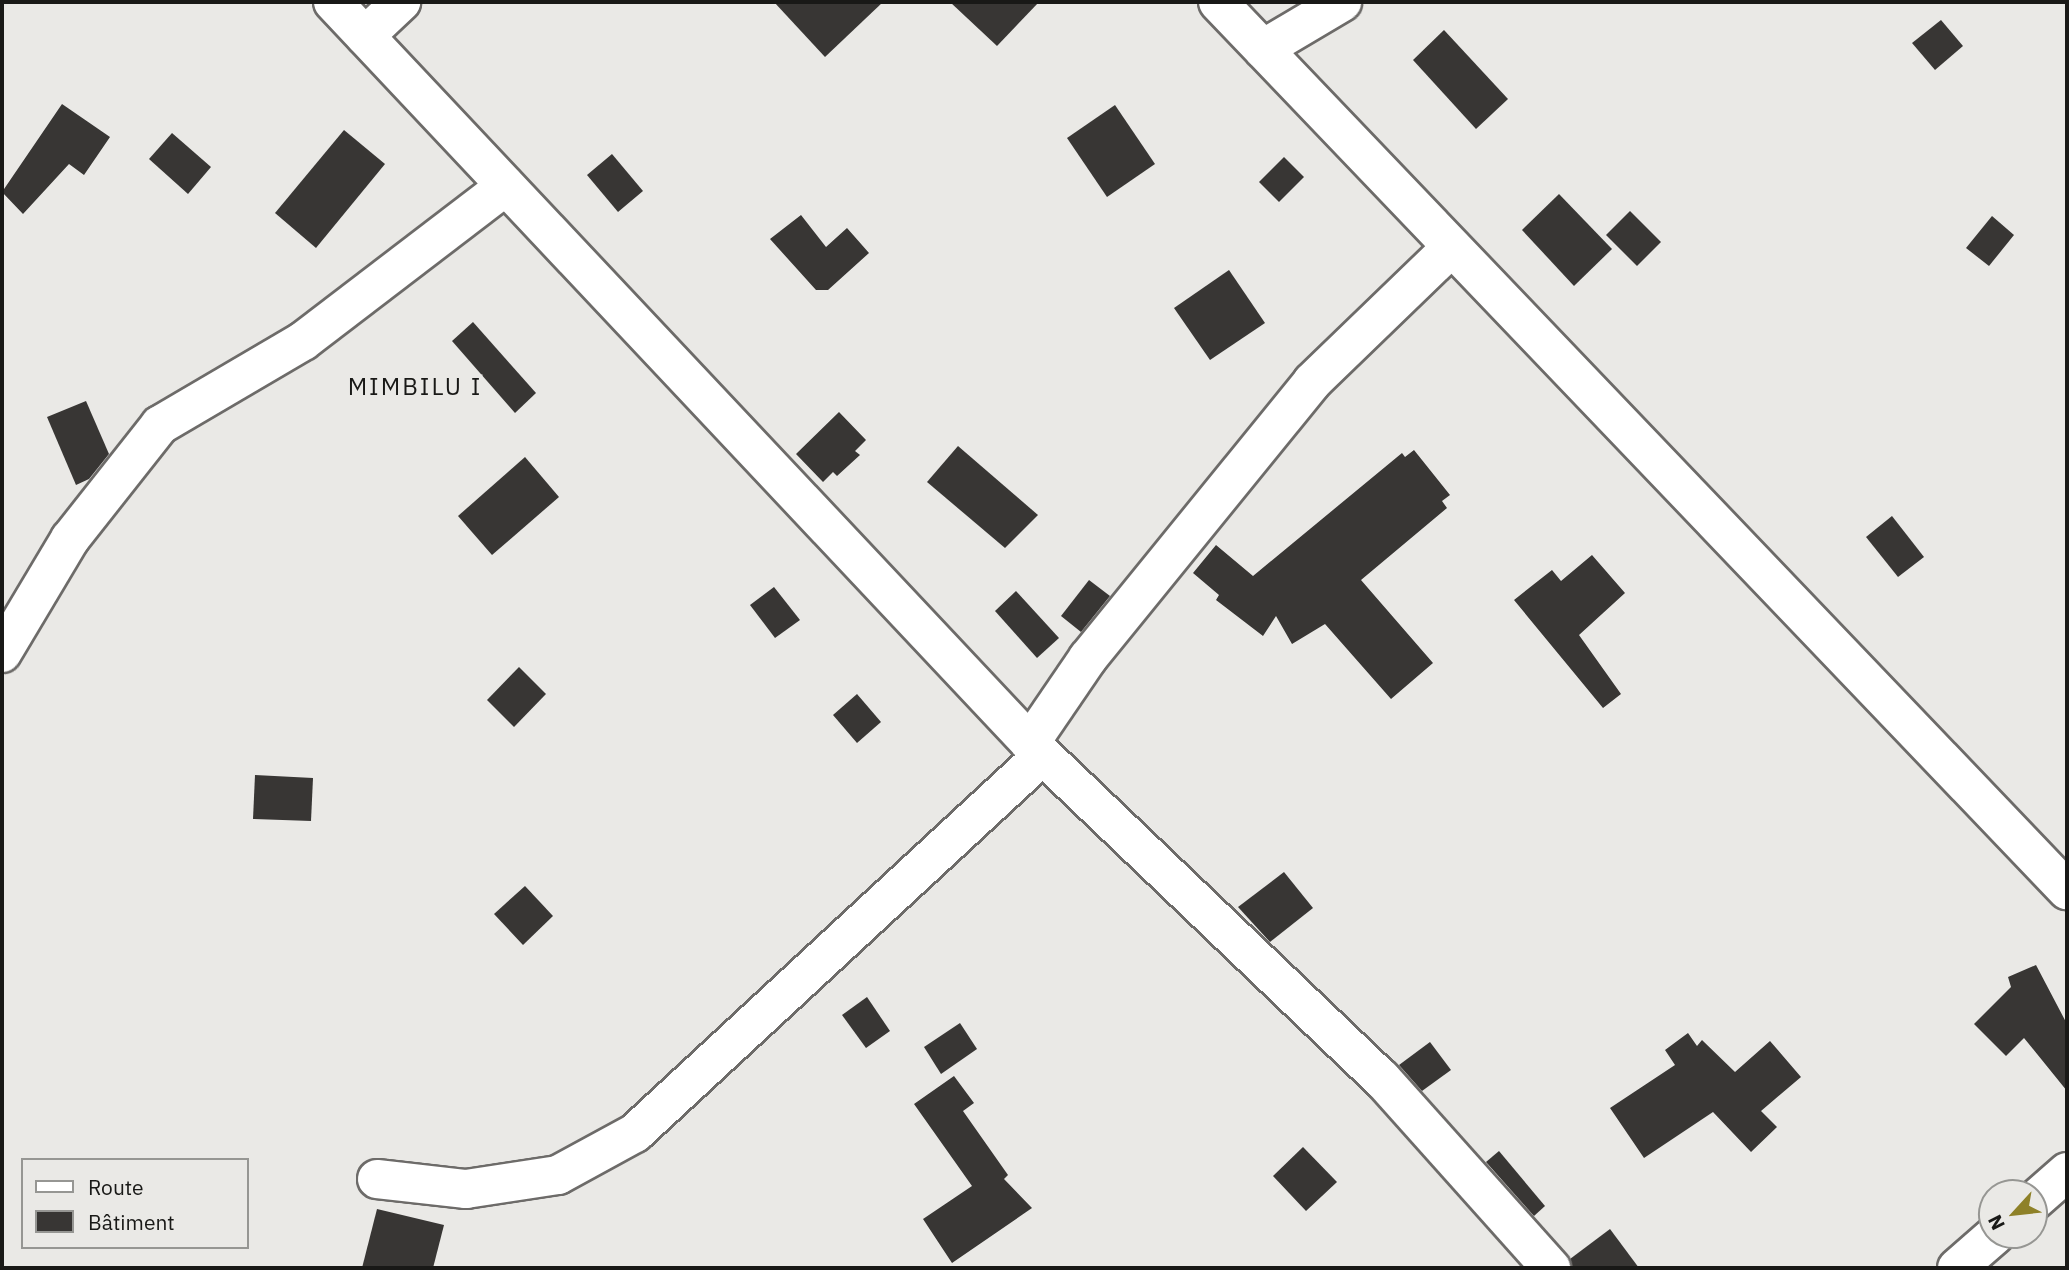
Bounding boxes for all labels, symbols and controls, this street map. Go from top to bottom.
district label: MIMBILU I [349,373,481,401]
legend [21,1158,248,1249]
text: Route [88,1173,144,1201]
north arrow [1978,1179,2048,1249]
text: Bâtiment [88,1208,175,1236]
text: N [1982,1211,2010,1234]

